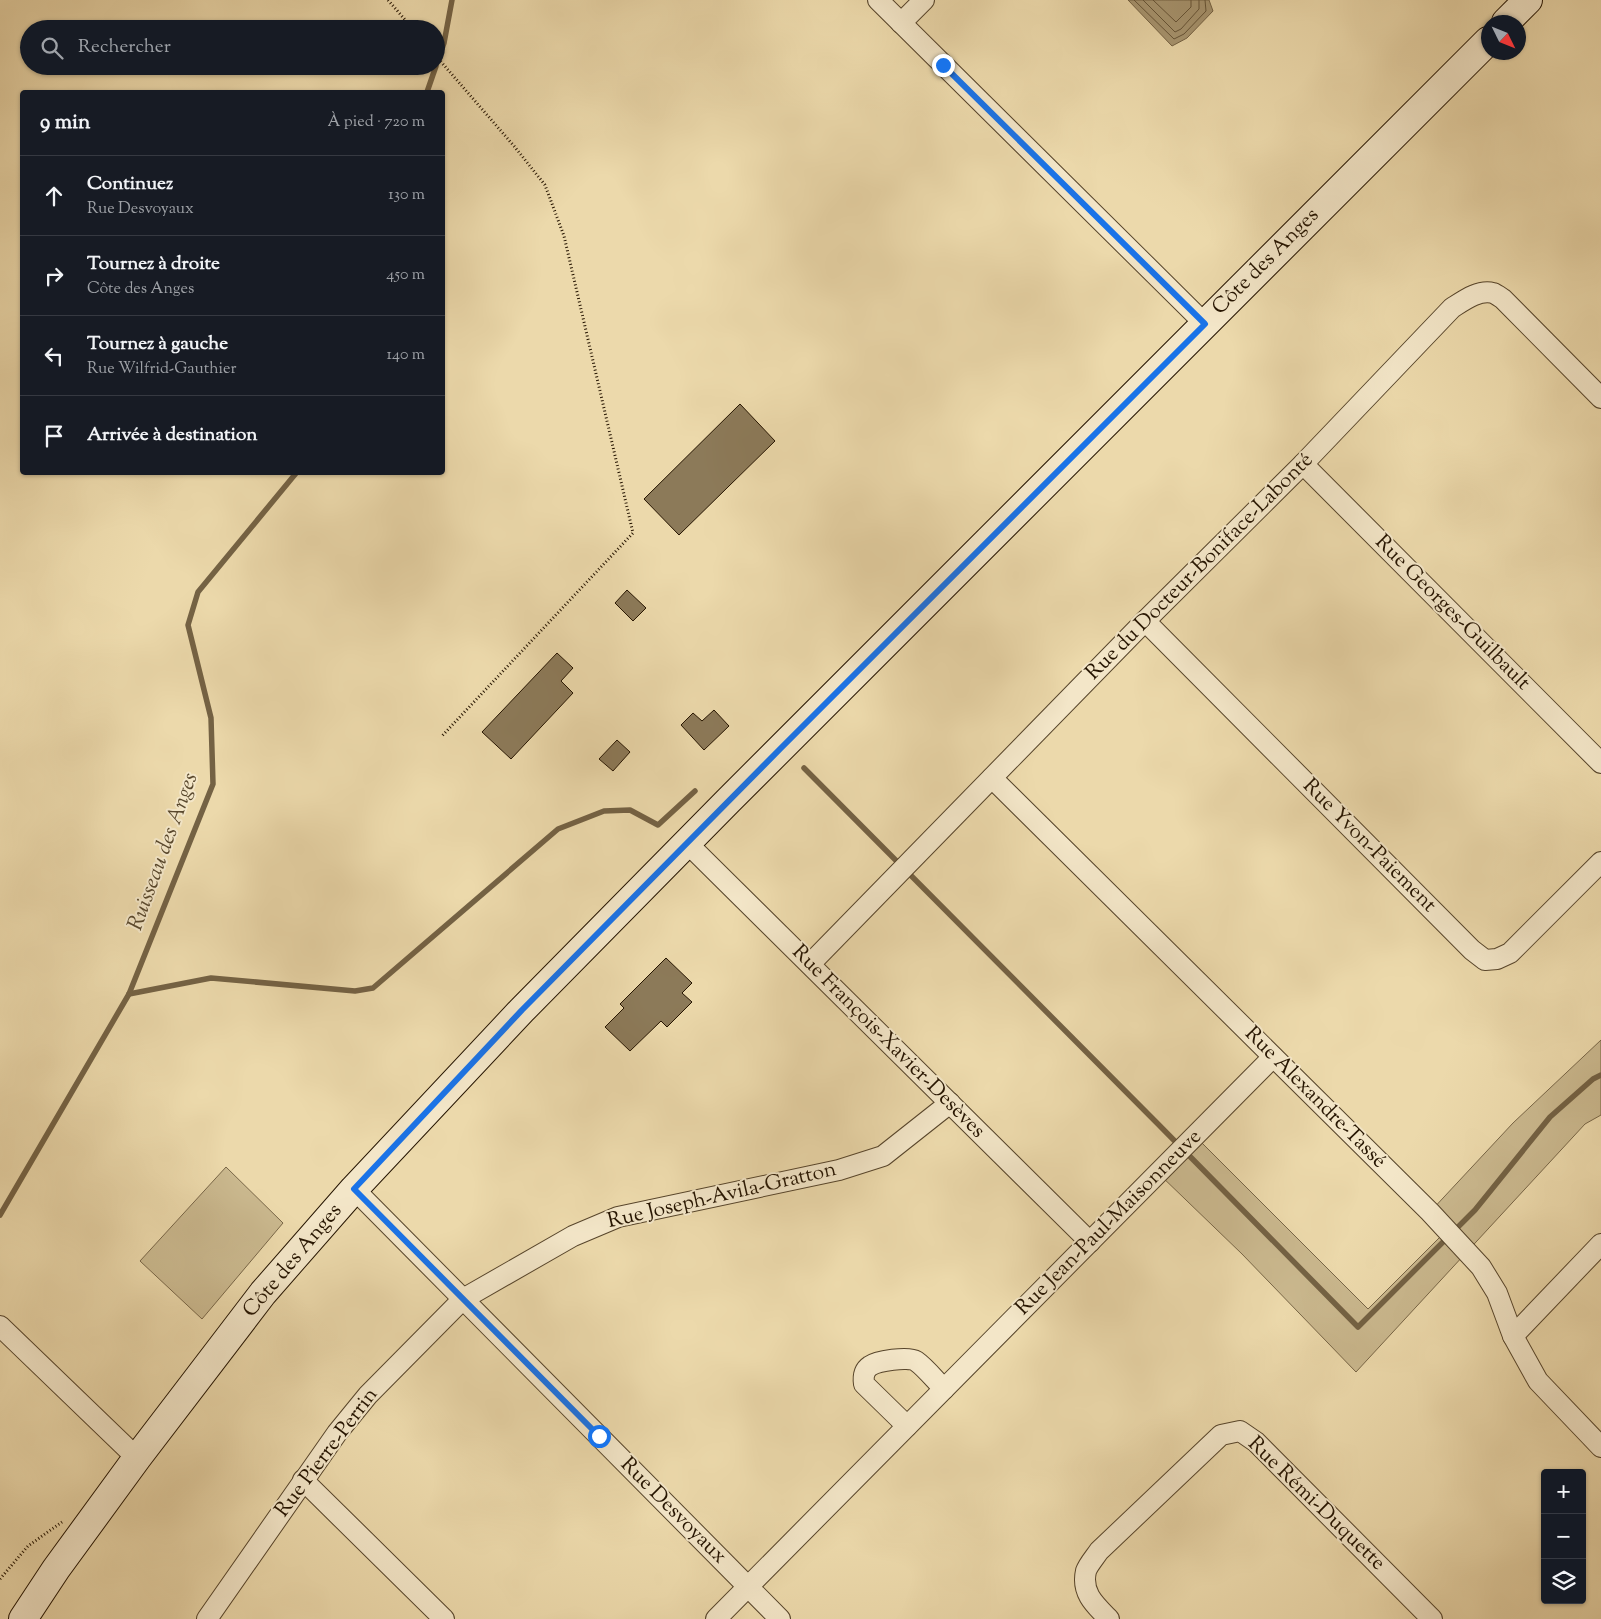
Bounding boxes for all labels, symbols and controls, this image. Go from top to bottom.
north arrow [1481,15,1526,60]
search box [20,20,445,75]
icon: search [38,34,66,62]
text: Rechercher [78,34,171,61]
route end [932,54,955,77]
text: 9 min [40,108,90,138]
text: À pied · 720 m [327,111,425,134]
text: Continuez [87,171,173,198]
icon: ahead [40,182,68,210]
text: 130 m [388,184,425,207]
text: Rue Desvoyaux [87,198,194,221]
street label: Côte des Anges [1206,202,1326,322]
text: Tournez à droite [87,251,220,278]
icon: right [40,262,68,290]
text: 450 m [386,264,425,287]
text: Côte des Anges [87,278,194,301]
text: Tournez à gauche [87,331,228,358]
icon: left [40,342,68,370]
text: 140 m [387,344,425,367]
text: Rue Wilfrid-Gauthier [87,358,237,381]
icon: arrive [40,422,68,450]
text: Arrivée à destination [87,422,258,449]
street label: Rue du Docteur-Boniface-Labonté [1079,446,1321,688]
street label: Rue Georges-Guilbault [1367,528,1537,698]
water label: Ruisseau des Anges [121,769,207,935]
street label: Rue Yvon-Paiement [1295,772,1443,920]
street label: Rue François-Xavier-Desèves [784,938,992,1146]
street label: Rue Alexandre-Tassé [1237,1020,1393,1176]
street label: Rue Jean-Paul-Maisonneuve [1009,1123,1209,1323]
street label: Rue Joseph-Avila-Gratton [605,1155,839,1237]
street label: Côte des Anges [236,1197,350,1325]
street label: Rue Pierre-Perrin [268,1382,386,1524]
route start [588,1425,611,1448]
street label: Rue Rémi-Duquette [1240,1430,1392,1578]
street label: Rue Desvoyaux [613,1451,733,1571]
map controls [1541,1469,1586,1604]
button: + [1541,1469,1586,1514]
button: − [1541,1514,1586,1559]
button: layers [1541,1559,1586,1604]

